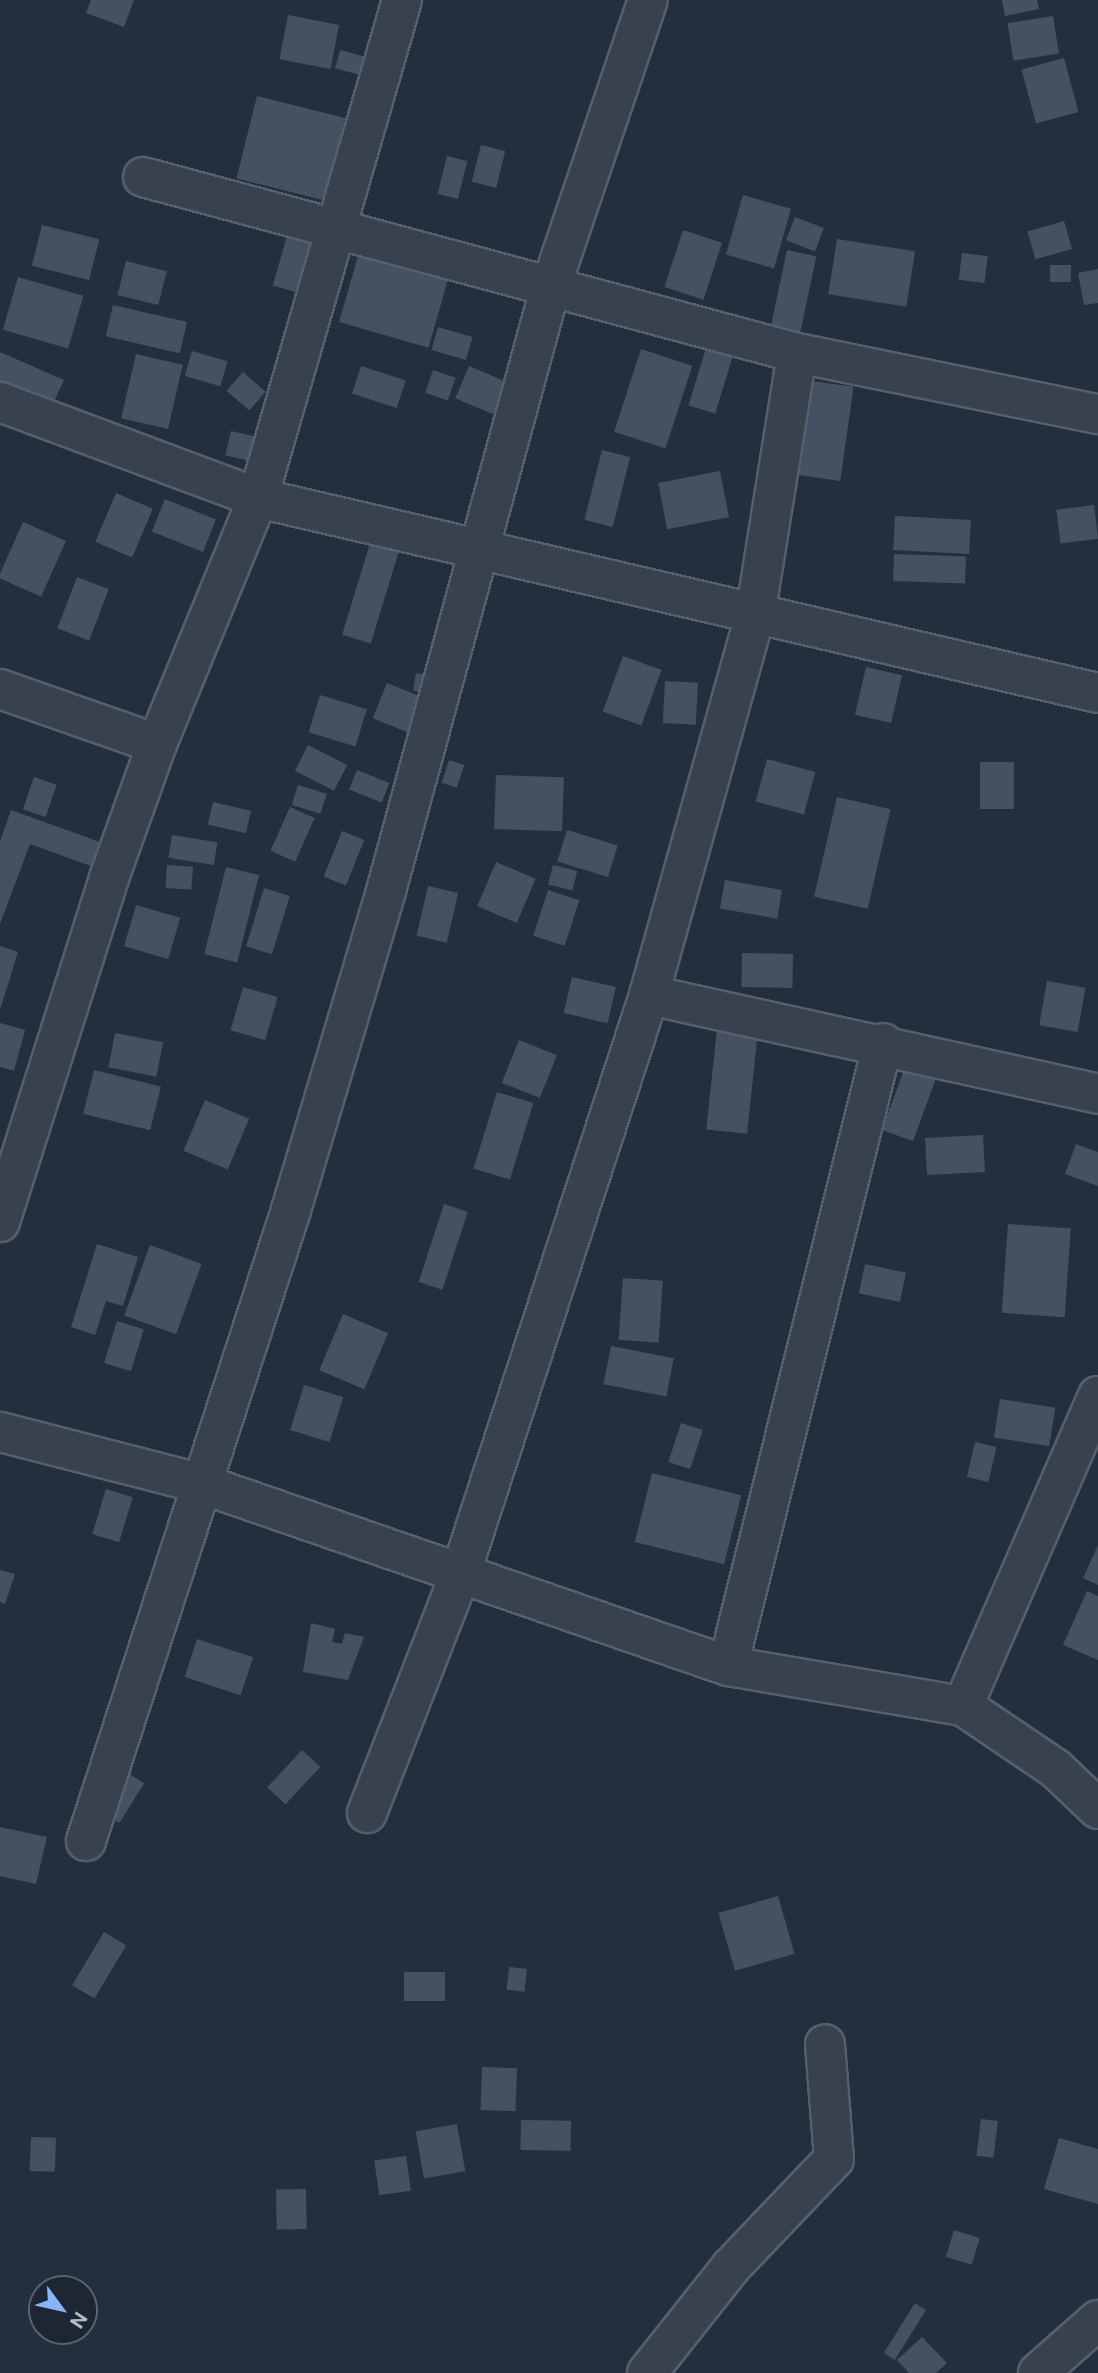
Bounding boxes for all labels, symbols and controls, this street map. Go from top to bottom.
north arrow [28,2275,98,2345]
text: N [66,2308,92,2333]

